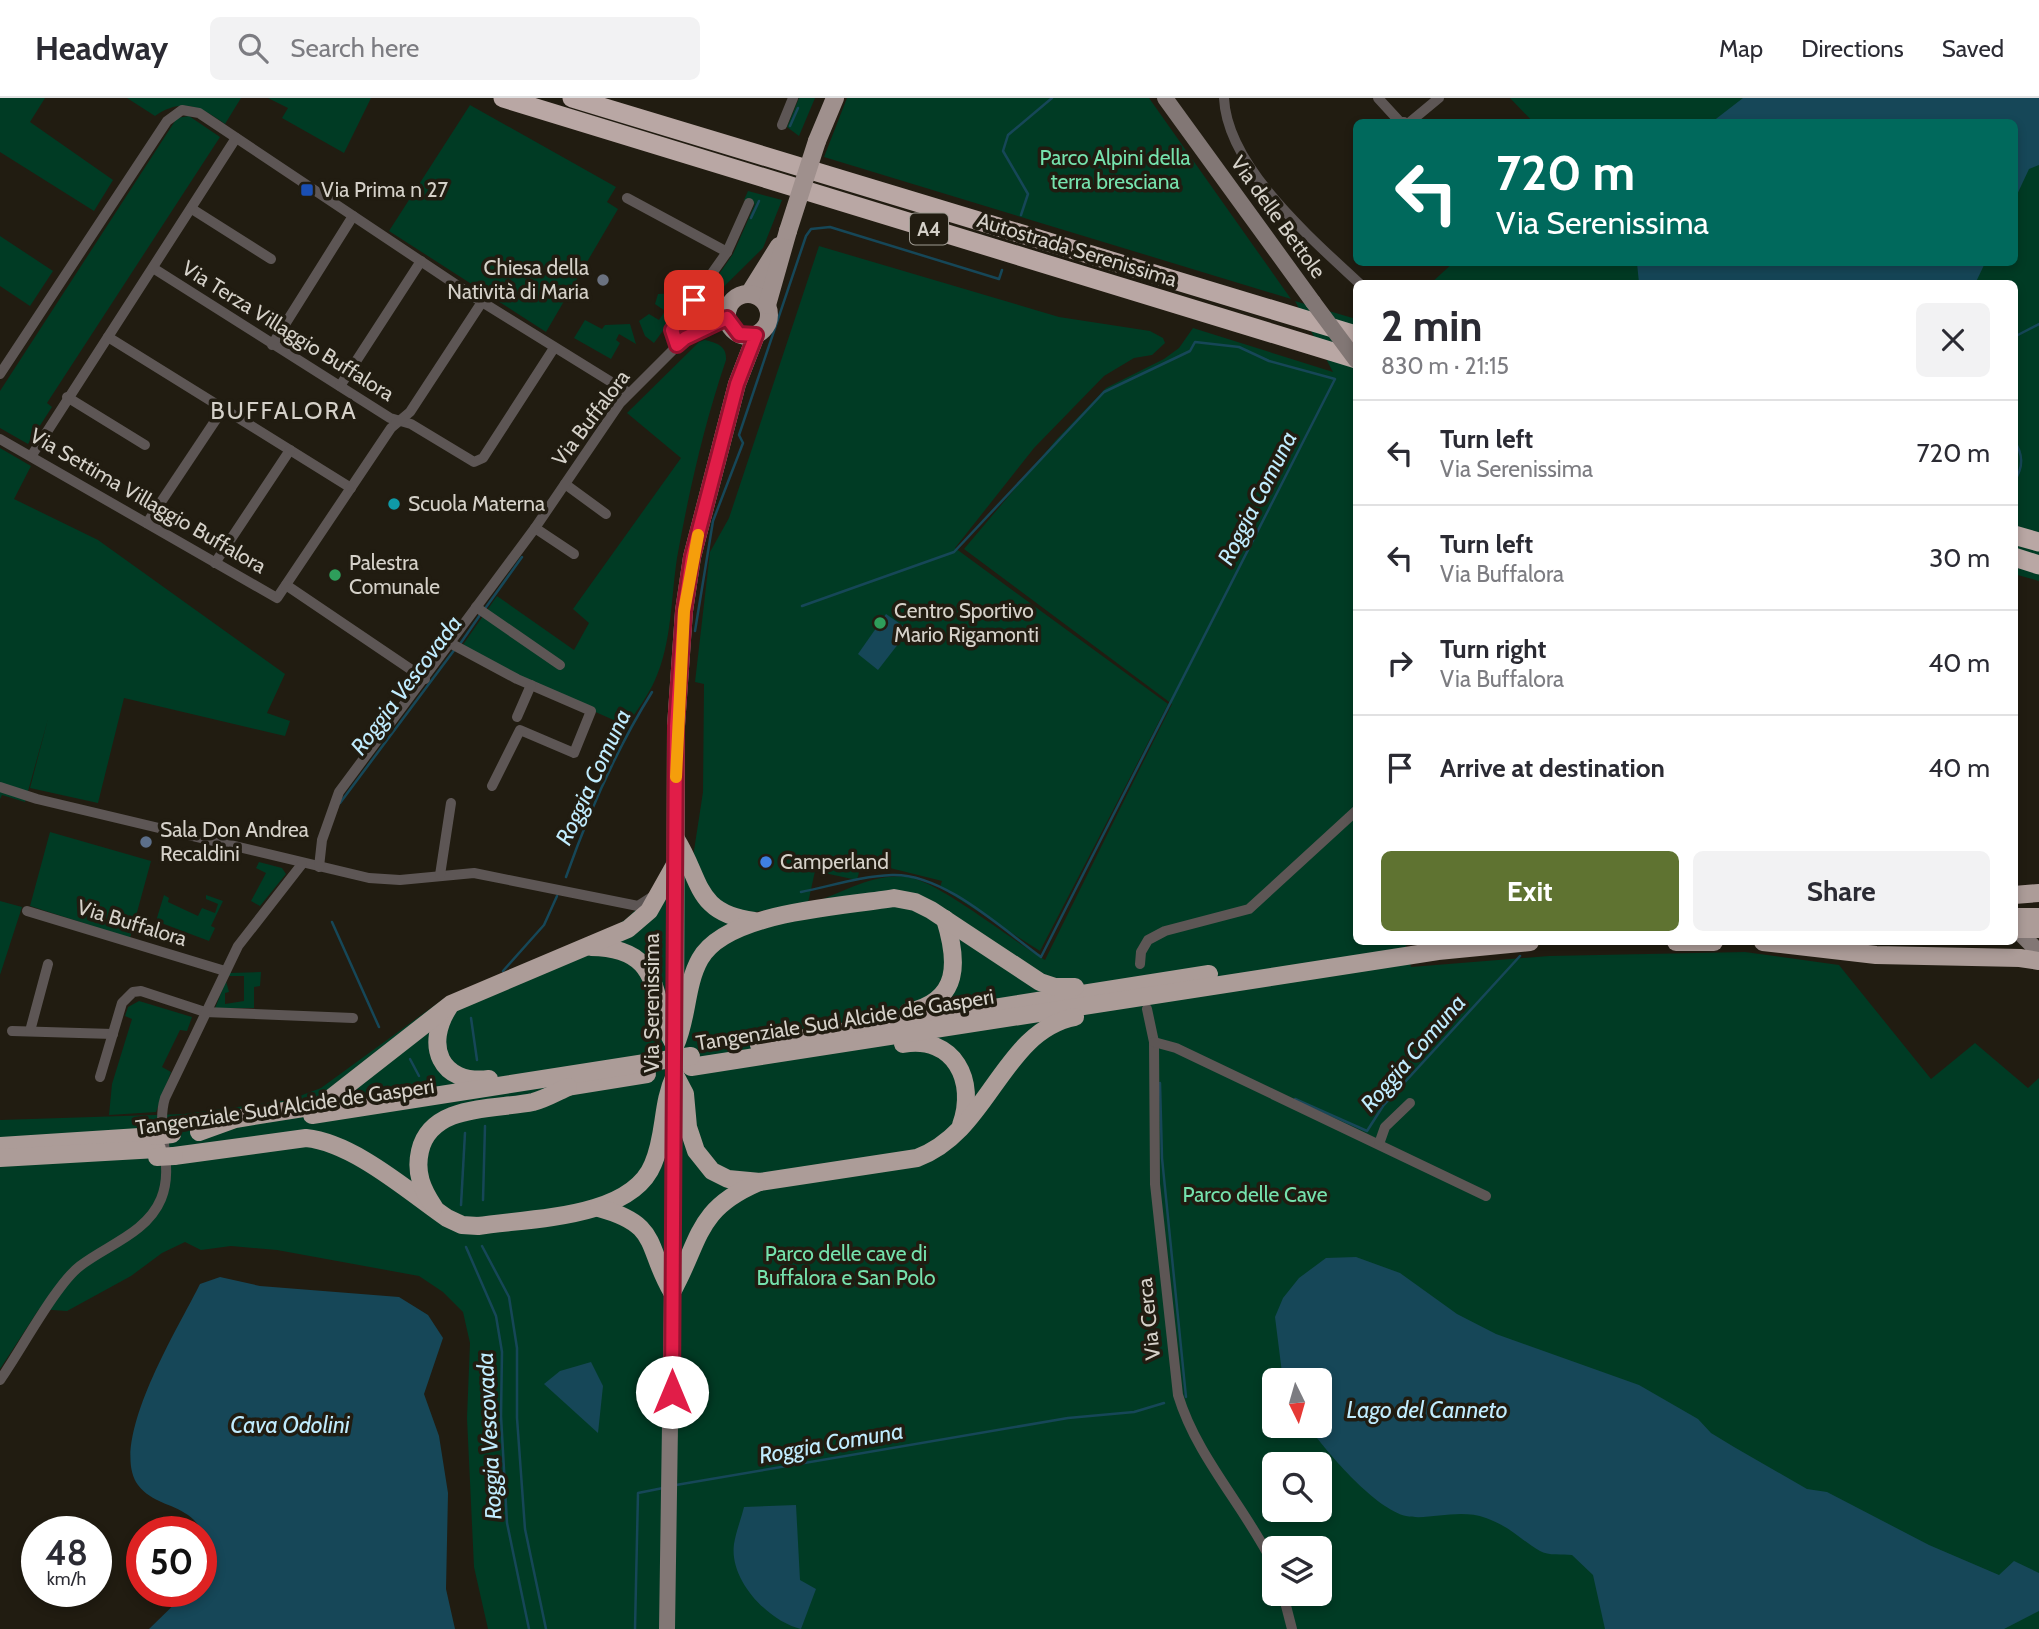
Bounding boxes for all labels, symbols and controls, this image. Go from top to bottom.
search box [210,17,700,80]
text: Headway [35,28,168,68]
icon: search [234,29,272,67]
text: Search here [290,32,419,64]
text: Map [1719,34,1763,63]
text: Directions [1801,34,1904,63]
text: Saved [1942,34,2004,63]
text: 720 m [1496,143,1635,202]
park label: Parco Alpini della terra bresciana [1039,145,1191,194]
icon: left [1381,147,1472,238]
street label: Via delle Bettole [1226,151,1331,283]
place label: Via Prima n 27 [321,177,449,202]
marker: Via Prima n 27 [299,182,315,198]
text: Via Serenissima [1496,203,1709,242]
street label: Autostrada Serenissima [974,207,1180,292]
road number: A4 [910,214,948,244]
street label: Via Terza Villaggio Buffalora [178,255,399,406]
place label: Chiesa della Natività di Maria [447,255,589,304]
pin [664,270,724,330]
marker: Chiesa della Natività di Maria [595,272,611,288]
icon: arrive [675,281,713,319]
text: 2 min [1381,300,1482,352]
button: close [1916,303,1990,377]
text: 830 m · 21:15 [1381,352,1509,380]
street label: Via Buffalora [547,365,635,470]
district label: BUFFALORA [210,396,358,425]
street label: Via Settima Villaggio Buffalora [26,423,271,578]
text: Turn left [1440,423,1533,455]
water label: Roggia Comuna [1211,426,1303,570]
icon: left [1381,434,1419,472]
text: 720 m [1916,437,1990,469]
text: Via Serenissima [1440,455,1593,483]
place label: Scuola Materna [408,491,545,516]
marker: Scuola Materna [386,496,402,512]
text: Turn left [1440,528,1533,560]
icon: left [1381,539,1419,577]
text: 30 m [1929,542,1990,574]
place label: Palestra Comunale [349,550,440,599]
text: Via Buffalora [1440,560,1564,588]
marker: Palestra Comunale [327,567,343,583]
place label: Centro Sportivo Mario Rigamonti [894,598,1039,647]
water label: Roggia Vescovada [344,610,468,760]
marker: Centro Sportivo Mario Rigamonti [872,615,888,631]
text: Turn right [1440,633,1546,665]
icon: right [1381,644,1419,682]
text: 40 m [1928,647,1990,679]
text: Via Buffalora [1440,665,1564,693]
water label: Roggia Comuna [549,705,637,849]
icon: arrive [1381,749,1419,787]
text: Arrive at destination [1440,752,1665,784]
text: 40 m [1928,752,1990,784]
place label: Sala Don Andrea Recaldini [160,817,309,866]
marker: Sala Don Andrea Recaldini [138,834,154,850]
place label: Camperland [780,849,889,874]
button: Exit [1381,851,1679,931]
button: Share [1693,851,1990,931]
marker: Camperland [758,854,774,870]
street label: Via Buffalora [74,894,190,951]
street label: Via Serenissima [639,933,664,1073]
street label: Tangenziale Sud Alcide de Gasperi [694,984,996,1055]
water label: Roggia Comuna [1354,989,1472,1117]
street label: Tangenziale Sud Alcide de Gasperi [134,1073,436,1140]
park label: Parco delle Cave [1182,1182,1328,1207]
park label: Parco delle cave di Buffalora e San Polo [757,1241,935,1290]
street label: Via Cerca [1132,1277,1165,1361]
water label: Roggia Vescovada [471,1352,507,1520]
position arrow [635,1355,709,1429]
north arrow [1262,1368,1332,1438]
map controls [1262,1368,1332,1606]
water label: Lago del Canneto [1346,1396,1508,1424]
water label: Cava Odolini [230,1411,351,1439]
water label: Roggia Comuna [757,1417,905,1469]
button: search [1262,1452,1332,1522]
speed limit sign: 50 [126,1516,217,1607]
text: 48 [45,1531,88,1574]
button: layers [1262,1536,1332,1606]
text: km/h [47,1568,86,1590]

